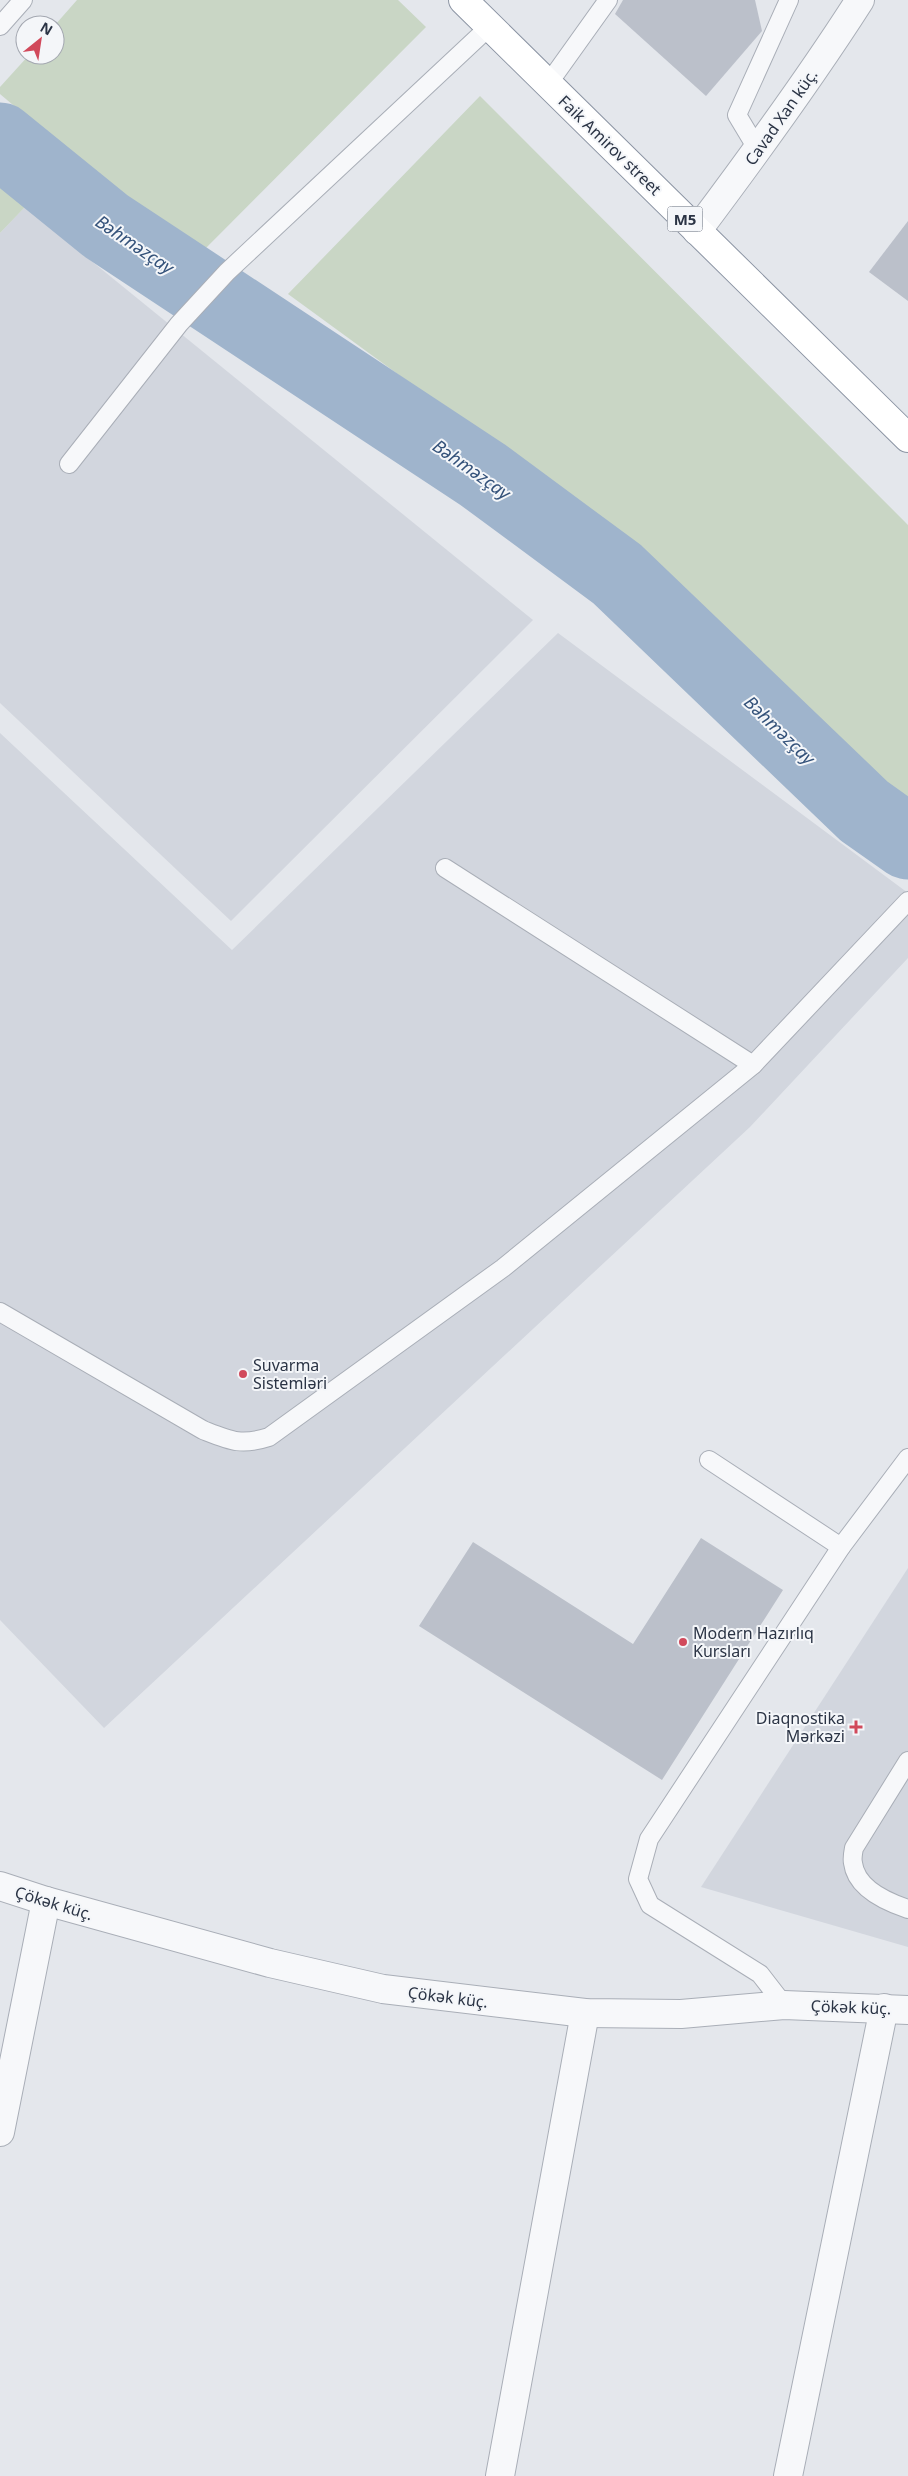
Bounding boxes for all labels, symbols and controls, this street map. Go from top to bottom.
north arrow [15,15,65,65]
text: N [37,17,56,39]
street label: Cavad Xan küç. [740,64,822,170]
street label: Faik Amirov street [554,90,666,200]
road number: M5 [668,206,702,232]
water label: Bəhməzçay [91,209,180,280]
water label: Bəhməzçay [428,433,517,505]
water label: Bəhməzçay [739,690,822,771]
place label: Suvarma Sistemləri [253,1354,327,1394]
marker: Suvarma Sistemləri [237,1368,249,1380]
place label: Modern Hazırlıq Kursları [693,1622,814,1662]
marker: Modern Hazırlıq Kursları [677,1636,689,1648]
place label: Diaqnostika Mərkəzi [756,1707,845,1747]
marker: Diaqnostika Mərkəzi [849,1720,863,1734]
street label: Çökək küç. [12,1881,96,1925]
street label: Çökək küç. [407,1981,489,2013]
street label: Çökək küç. [810,1995,892,2019]

